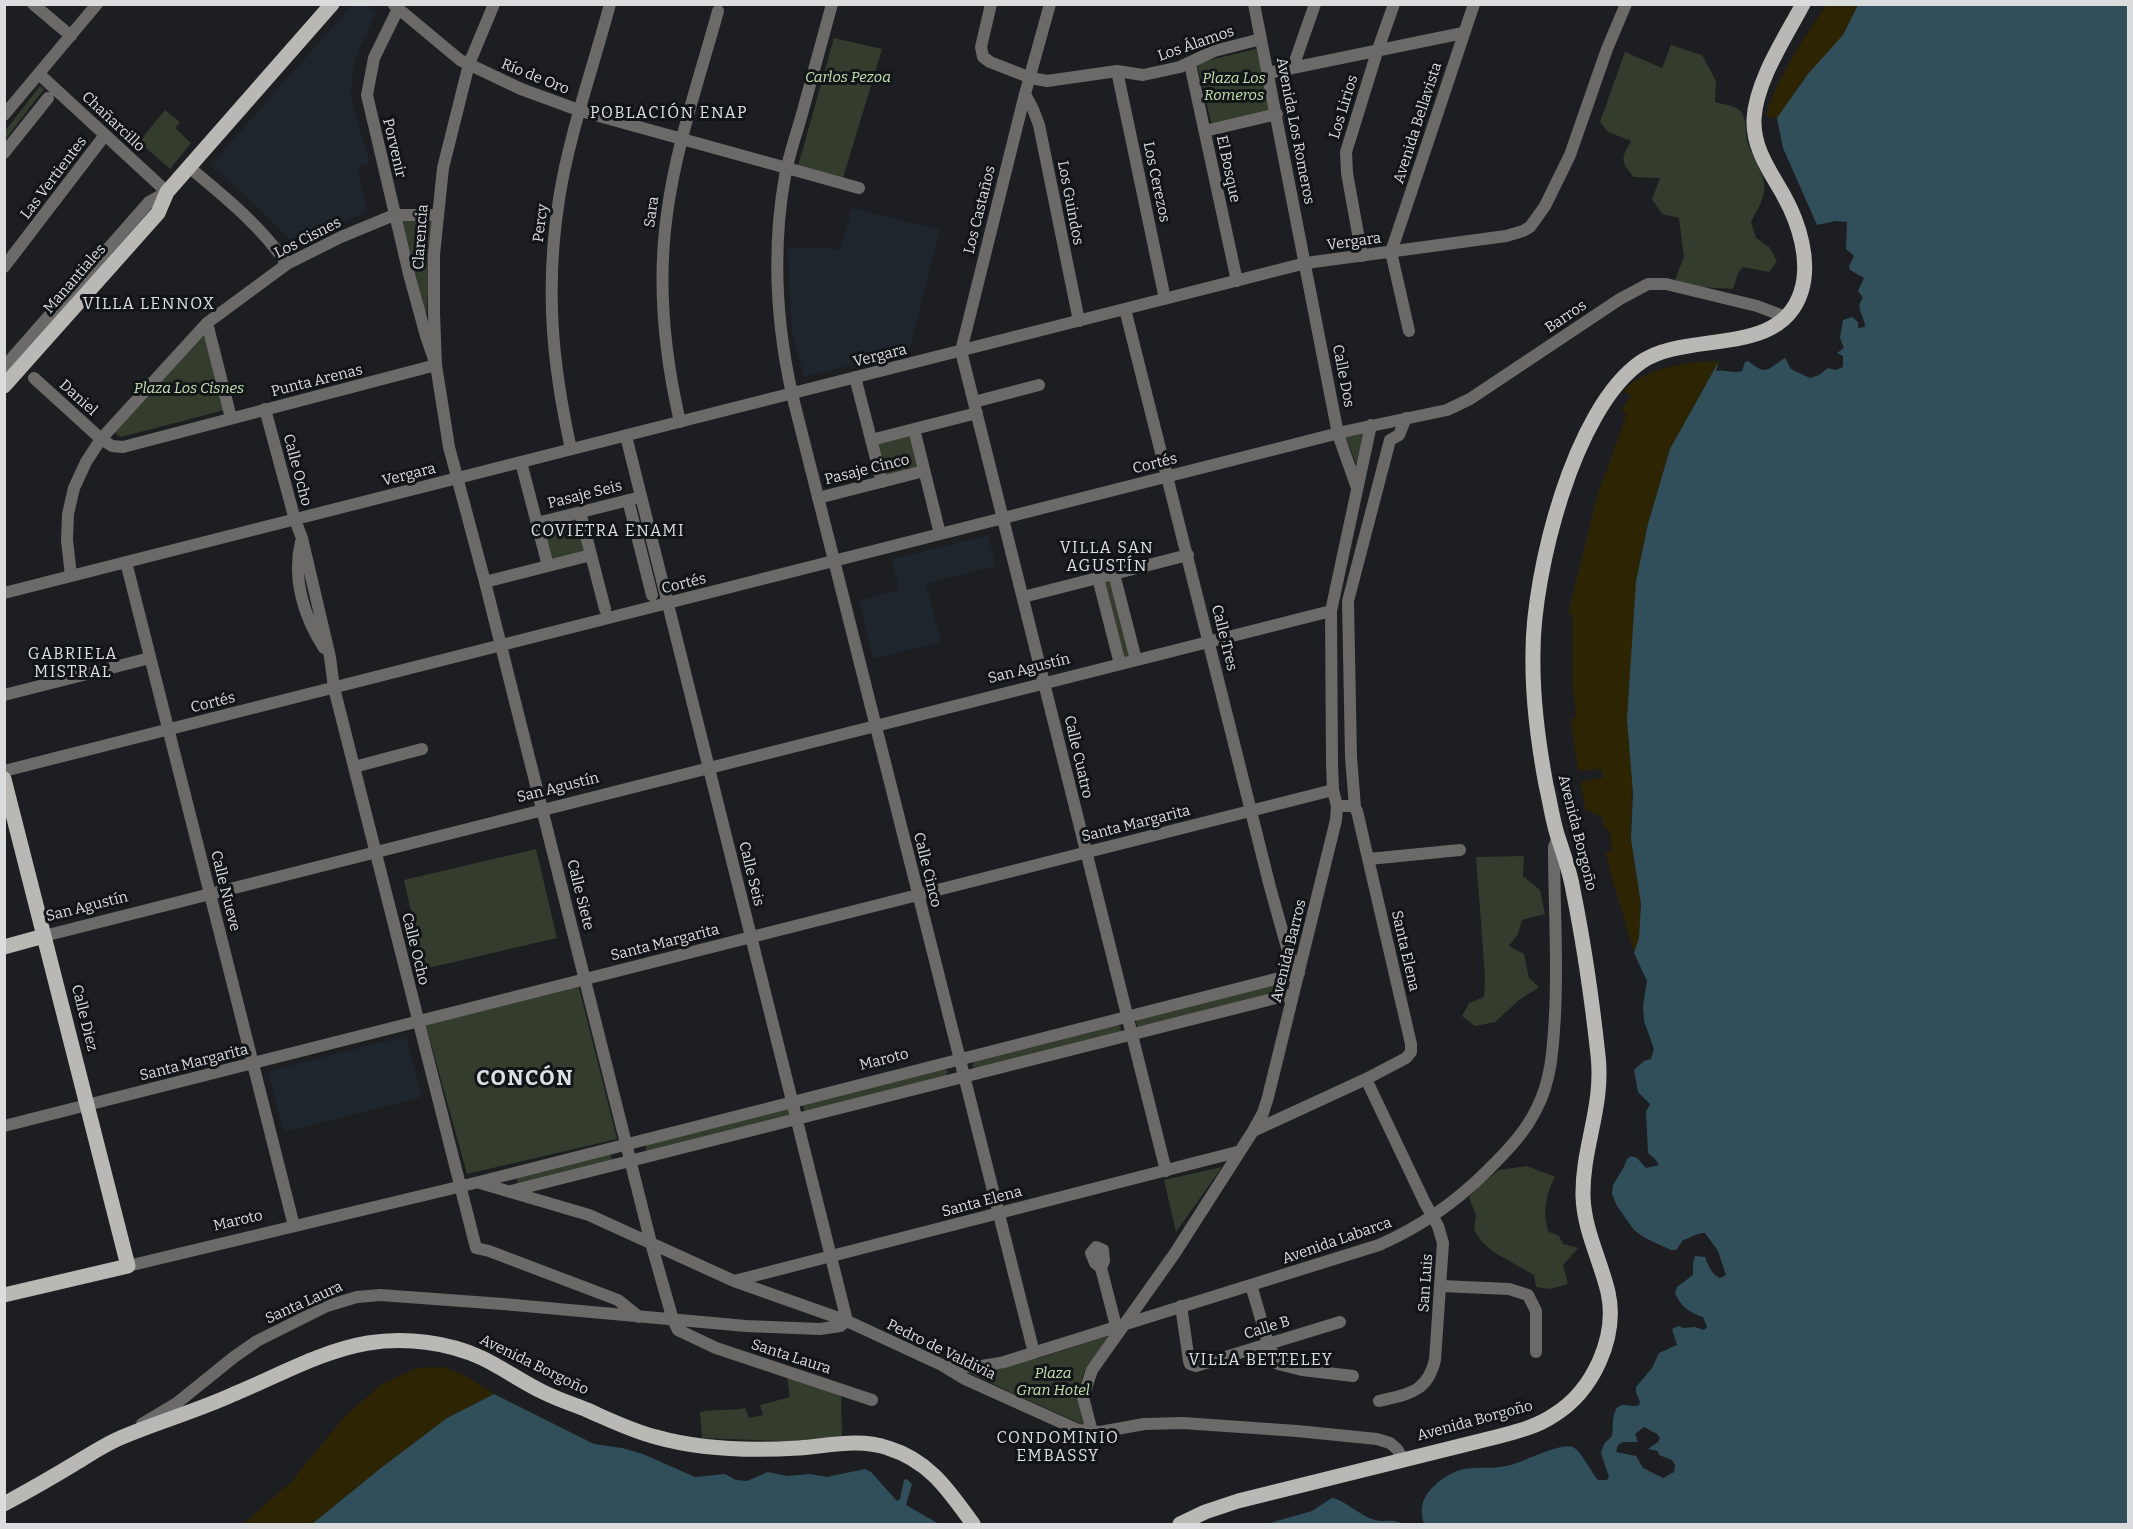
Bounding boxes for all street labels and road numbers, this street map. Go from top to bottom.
street label: Los Álamos [1155,23,1237,65]
street label: Río de Oro [498,55,572,99]
street label: Avenida Los Romeros [1272,56,1318,206]
street label: Avenida Bellavista [1390,60,1446,186]
street label: Los Lirios [1326,73,1362,141]
street label: Chañarcillo [78,88,148,156]
street label: Porvenir [378,117,410,179]
street label: Las Vertientes [17,133,91,223]
street label: El Bosque [1212,134,1244,204]
street label: Los Cerezos [1139,140,1173,224]
street label: Los Guindos [1053,159,1087,247]
street label: Los Castaños [960,164,1000,256]
street label: Sara [641,195,663,229]
street label: Percy [530,203,552,243]
street label: Clarencia [410,204,432,270]
street label: Los Cisnes [272,213,344,263]
street label: Vergara [1326,229,1382,255]
street label: Manantiales [40,241,110,317]
street label: Barros [1542,297,1590,337]
street label: Vergara [851,341,909,371]
street label: Calle Dos [1328,343,1358,409]
street label: Punta Arenas [269,361,365,401]
street label: Daniel [55,376,101,420]
street label: Calle Ocho [279,432,315,508]
street label: Cortés [1131,450,1179,478]
street label: Pasaje Cinco [823,451,911,489]
street label: Vergara [380,460,438,490]
street label: Pasaje Seis [546,477,624,513]
street label: Cortés [660,570,708,598]
street label: Calle Tres [1207,603,1241,673]
street label: San Agustín [986,650,1072,688]
street label: Cortés [189,689,237,717]
street label: Calle Cuatro [1060,714,1096,800]
street label: San Agustín [515,769,601,807]
street label: Avenida Borgoño [1554,773,1600,893]
street label: Santa Margarita [1080,802,1192,846]
street label: Calle Cinco [909,831,945,909]
street label: Calle Seis [734,840,768,908]
street label: Calle Nueve [206,849,244,933]
street label: Calle Siete [563,858,597,932]
street label: San Agustín [44,888,130,926]
street label: Avenida Barros [1267,898,1311,1004]
street label: Santa Elena [1387,909,1423,993]
street label: Calle Ocho [397,911,433,987]
street label: Santa Margarita [609,921,721,965]
street label: Calle Diez [67,983,101,1053]
street label: Santa Margarita [138,1041,250,1085]
street label: Maroto [858,1045,910,1075]
street label: Santa Elena [940,1183,1024,1221]
street label: Maroto [212,1207,264,1235]
street label: Avenida Labarca [1280,1214,1394,1268]
street label: San Luis [1415,1253,1437,1313]
street label: Santa Laura [263,1278,345,1328]
street label: Calle B [1242,1313,1292,1343]
street label: Pedro de Valdivia [884,1316,998,1384]
street label: Avenida Borgoño [477,1331,591,1399]
street label: Santa Laura [749,1336,833,1378]
street label: Avenida Borgoño [1415,1397,1535,1445]

